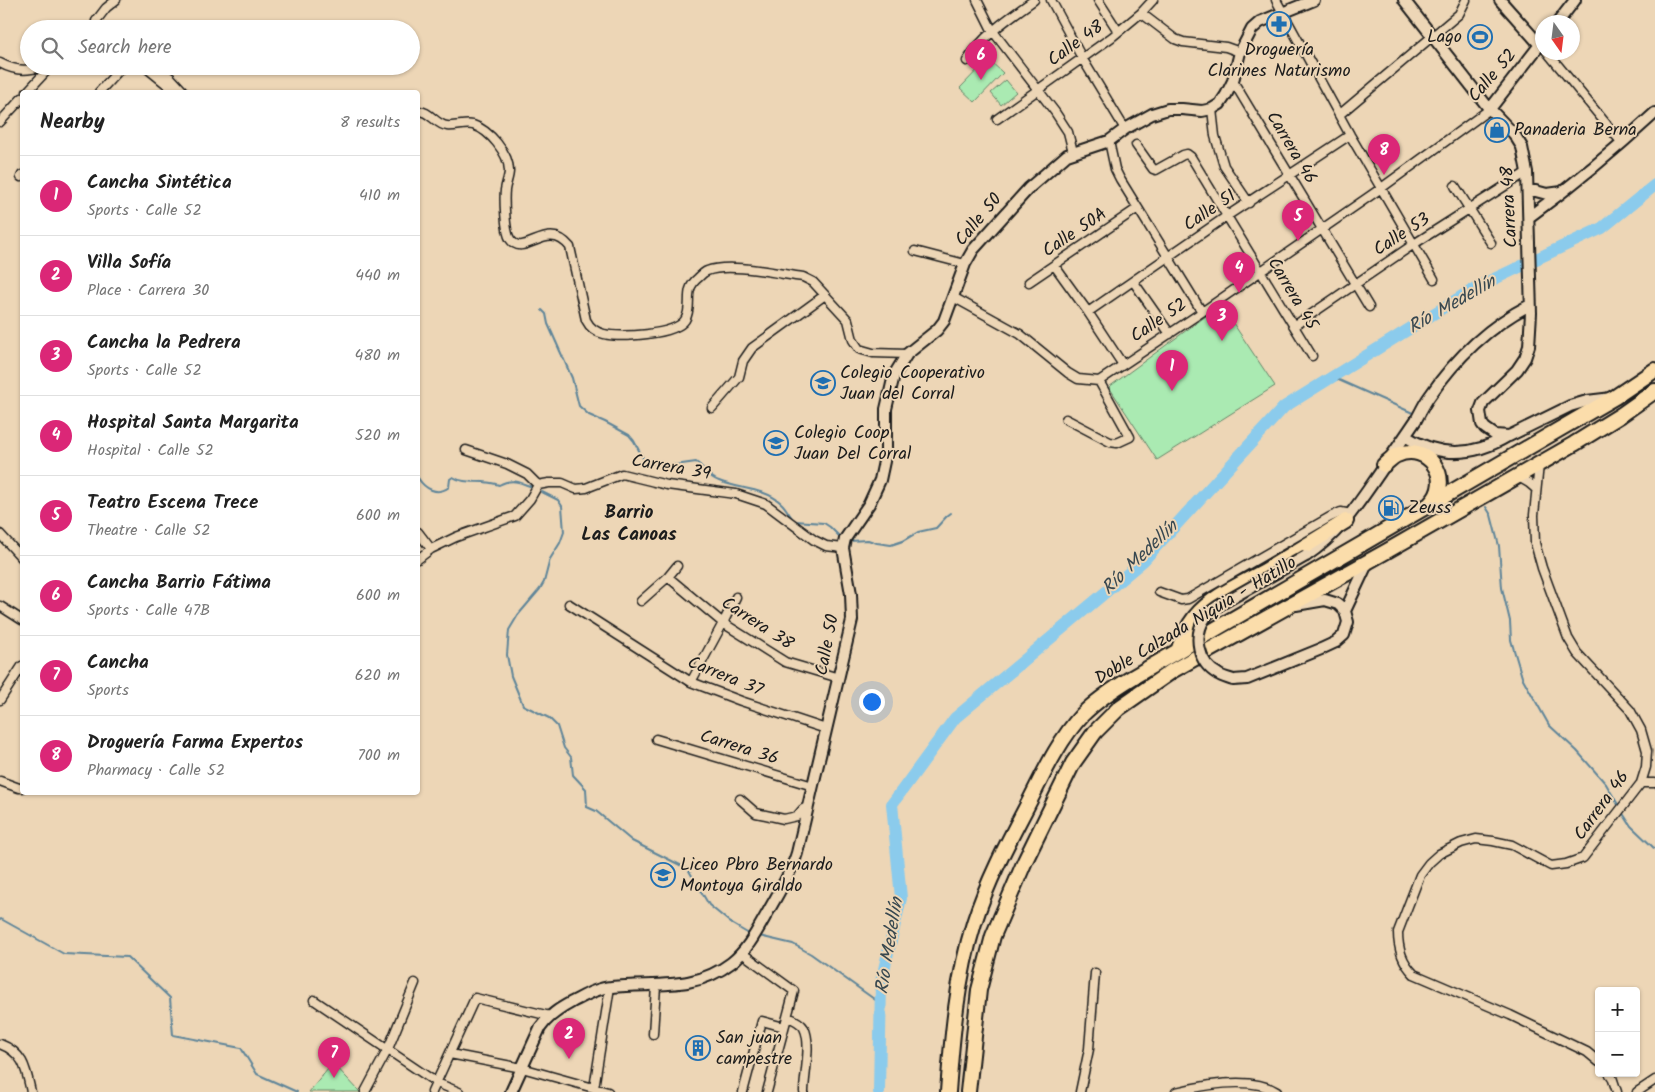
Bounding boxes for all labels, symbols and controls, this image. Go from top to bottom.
pharmacy icon: Droguería Clarines Naturismo [1266,11,1292,37]
street label: Calle 48 [1042,13,1111,75]
north arrow [1535,15,1580,60]
search box [20,20,420,75]
place label: Lago [1427,23,1462,52]
sports icon: Lago [1467,24,1493,50]
text: Search here [78,33,172,63]
icon: search [38,34,66,62]
place label: Droguería Clarines Naturismo [1207,36,1351,86]
pin: 6 [965,39,997,80]
street label: Calle 52 [1461,43,1525,109]
text: Nearby [40,106,105,139]
street label: Carrera 46 [1258,106,1324,190]
text: 8 results [340,110,400,135]
place label: Panaderia Berna [1514,116,1637,145]
shop icon: Panaderia Berna [1484,117,1510,143]
pin: 8 [1368,134,1400,175]
street label: Carrera 48 [1493,165,1527,249]
text: Cancha Sintética [87,168,232,198]
text: 1 [54,183,58,208]
text: 410 m [359,183,400,208]
street label: Calle 51 [1178,183,1242,239]
street label: Calle 50 [948,187,1010,253]
text: Sports · Calle 52 [87,198,202,223]
pin: 5 [1282,200,1314,241]
street label: Calle 50A [1037,201,1113,265]
street label: Calle 53 [1368,206,1436,264]
text: Villa Sofía [87,248,171,278]
pin: 4 [1223,252,1255,293]
street label: Carrera 45 [1259,252,1326,337]
text: 2 [51,263,61,288]
text: 440 m [355,263,400,288]
water label: Río Medellín [1402,267,1503,342]
text: Place · Carrera 30 [87,278,209,303]
street label: Calle 52 [1125,291,1193,351]
pin: 3 [1206,300,1238,341]
text: Cancha la Pedrera [87,328,241,358]
text: 3 [52,343,60,368]
text: 480 m [354,343,400,368]
pin: 1 [1156,350,1188,391]
text: Sports · Calle 52 [87,358,202,383]
place label: Colegio Cooperativo Juan del Corral [840,359,985,409]
school or university icon: Colegio Cooperativo Juan del Corral [810,370,836,396]
text: Hospital Santa Margarita [87,408,299,438]
place label: Colegio Coop Juan Del Corral [794,419,912,469]
text: 4 [52,423,60,448]
text: 520 m [355,423,400,448]
school or university icon: Colegio Coop Juan Del Corral [763,430,789,456]
text: Hospital · Calle 52 [87,438,214,463]
street label: Carrera 39 [629,447,713,489]
text: Teatro Escena Trece [87,488,258,518]
place label: Zeuss [1408,494,1452,523]
fuel station icon: Zeuss [1378,495,1404,521]
district label: Barrio Las Canoas [581,498,677,550]
text: 5 [52,503,60,528]
text: 600 m [356,503,400,528]
water label: Río Medellín [1095,512,1187,603]
text: Theatre · Calle 52 [87,518,211,543]
street label: Doble Calzada Niquia - Hatillo [1089,549,1303,693]
text: Cancha Barrio Fátima [87,568,271,598]
text: 6 [52,583,60,608]
text: 600 m [356,583,400,608]
street label: Carrera 38 [715,590,799,659]
text: Sports · Calle 47B [87,598,210,623]
street label: Calle 50 [808,612,848,678]
text: Cancha [87,648,149,678]
street label: Carrera 37 [683,649,768,706]
text: 7 [52,663,60,688]
text: 620 m [355,663,400,688]
text: Sports [87,678,129,703]
your location [859,689,885,715]
street label: Carrera 36 [696,722,782,774]
text: Droguería Farma Expertos [87,728,303,758]
text: 8 [51,743,61,768]
text: 700 m [357,743,400,768]
text: Pharmacy · Calle 52 [87,758,225,783]
street label: Carrera 46 [1567,765,1637,847]
place label: Liceo Pbro Bernardo Montoya Giraldo [680,851,833,901]
school or university icon: Liceo Pbro Bernardo Montoya Giraldo [650,862,676,888]
water label: Río Medellín [868,894,913,996]
map controls [1595,987,1640,1077]
button: + [1595,987,1640,1032]
pin: 2 [553,1018,585,1059]
place label: San juan campestre [716,1024,792,1074]
button: − [1595,1032,1640,1077]
building icon: San juan campestre [685,1035,711,1061]
pin: 7 [318,1037,350,1078]

